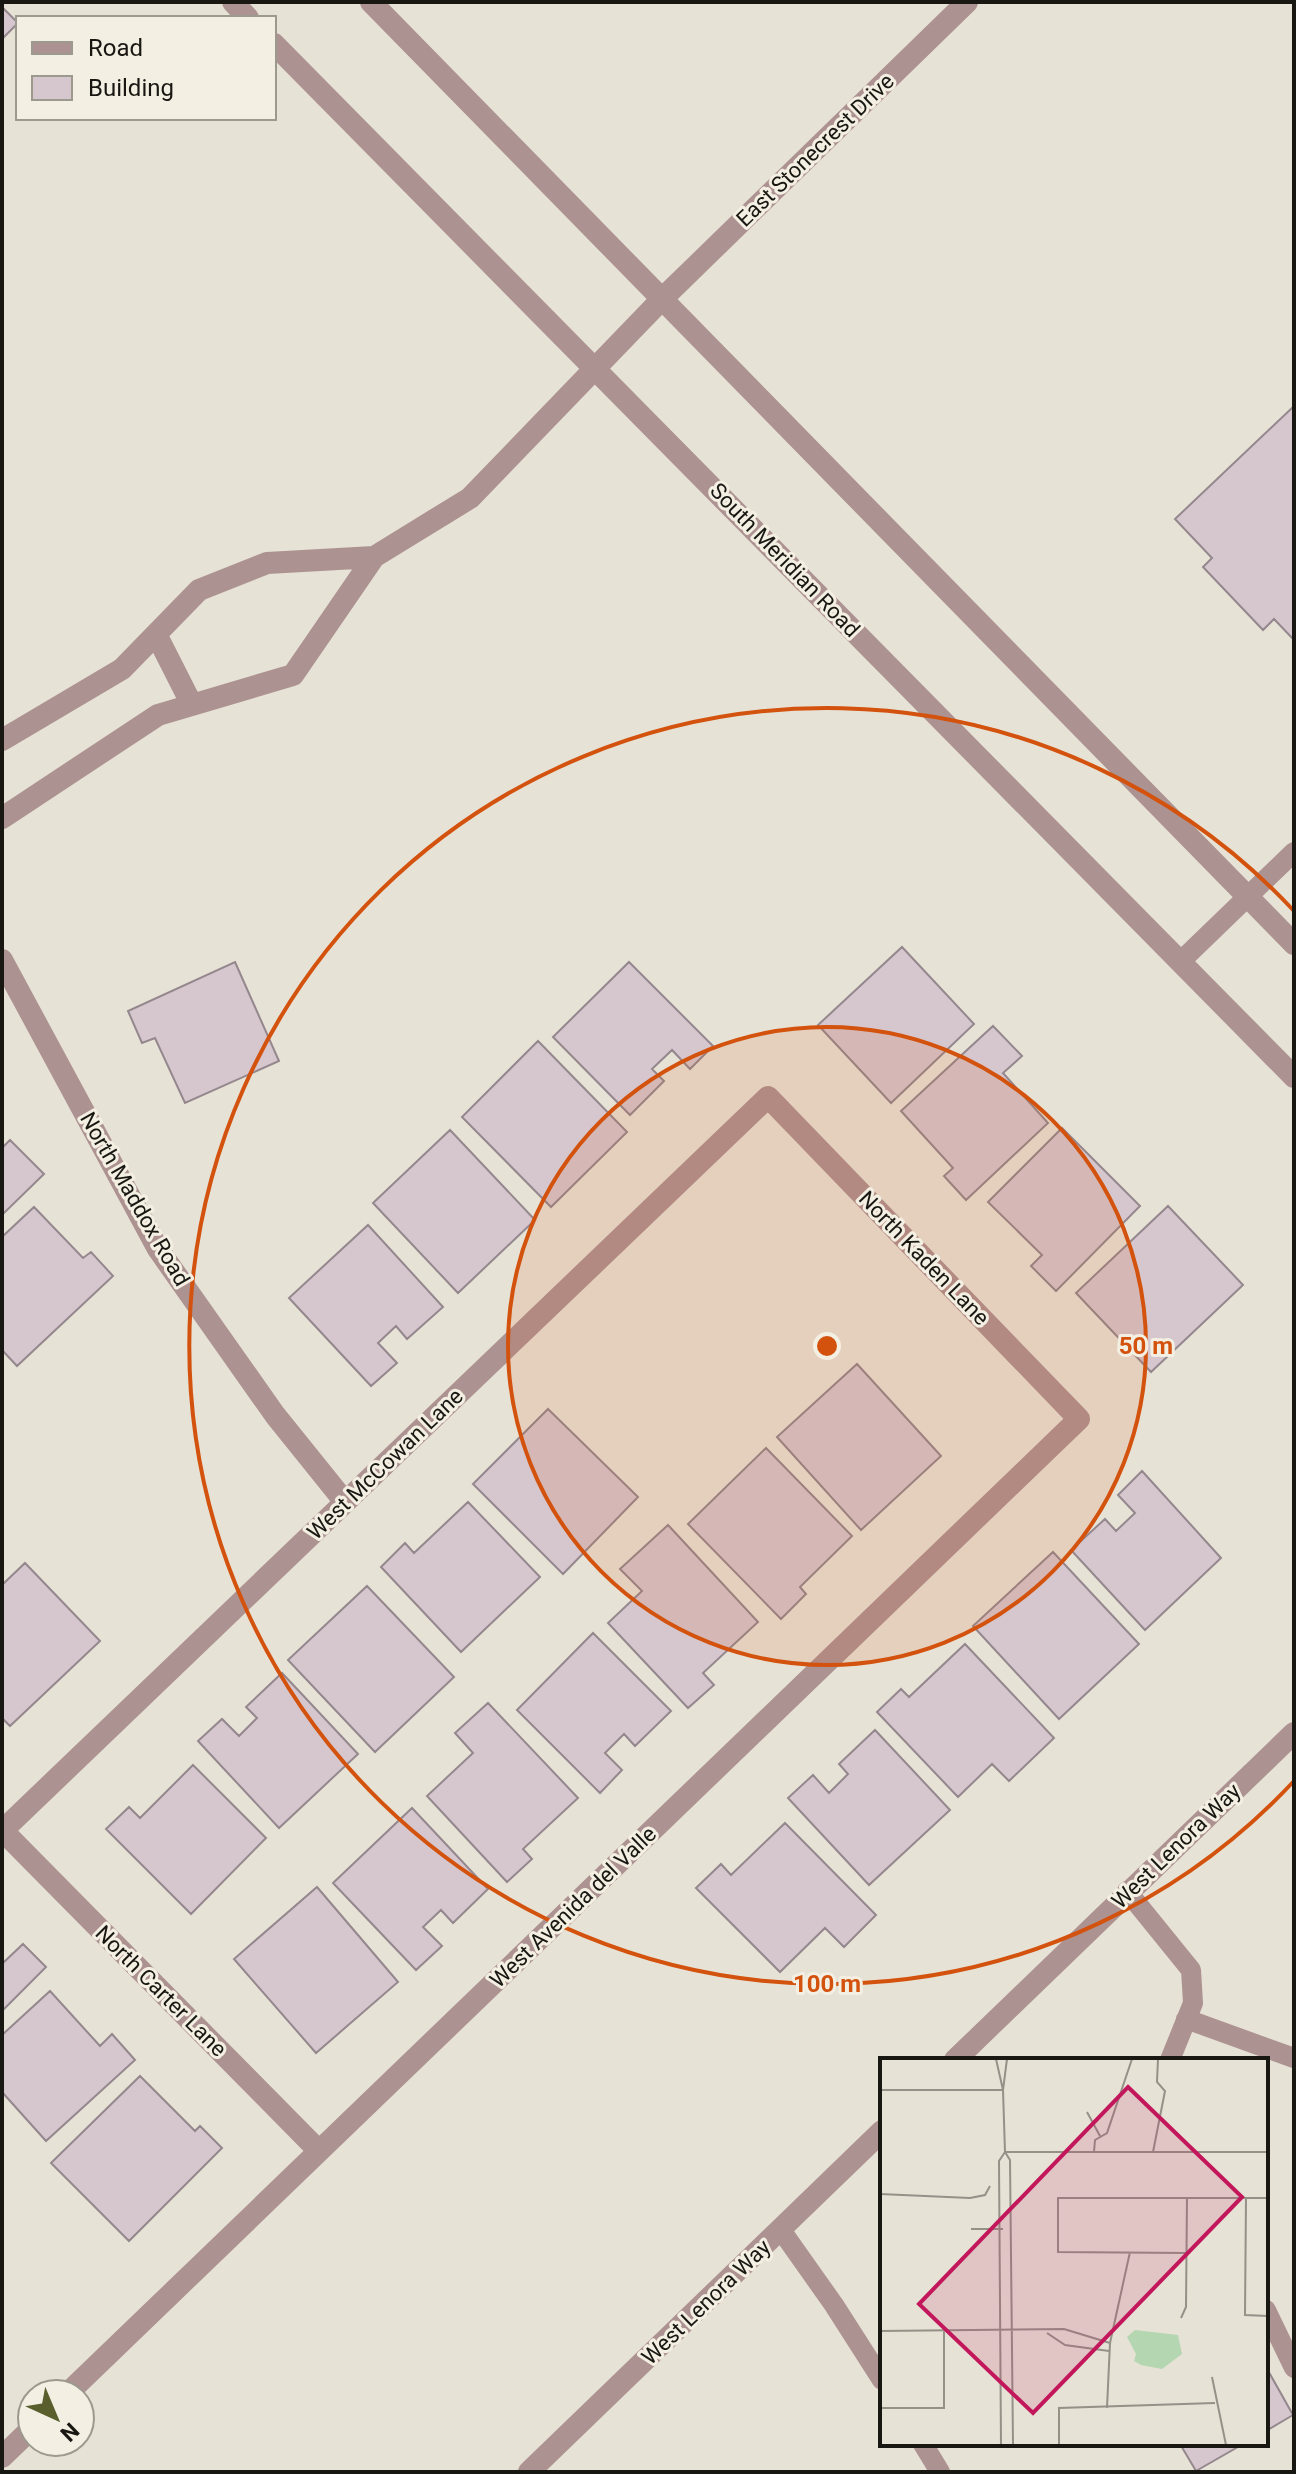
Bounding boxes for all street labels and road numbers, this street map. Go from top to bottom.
street label: East Stonecrest Drive [731,68,899,232]
street label: South Meridian Road [705,478,865,642]
street label: North Maddox Road [75,1108,195,1290]
street label: North Kaden Lane [854,1186,994,1330]
street label: West McCowan Lane [302,1383,468,1545]
street label: West Lenora Way [1107,1778,1246,1914]
street label: West Avenida del Valle [485,1821,661,1993]
street label: North Carter Lane [90,1920,232,2062]
street label: West Lenora Way [637,2234,776,2370]

